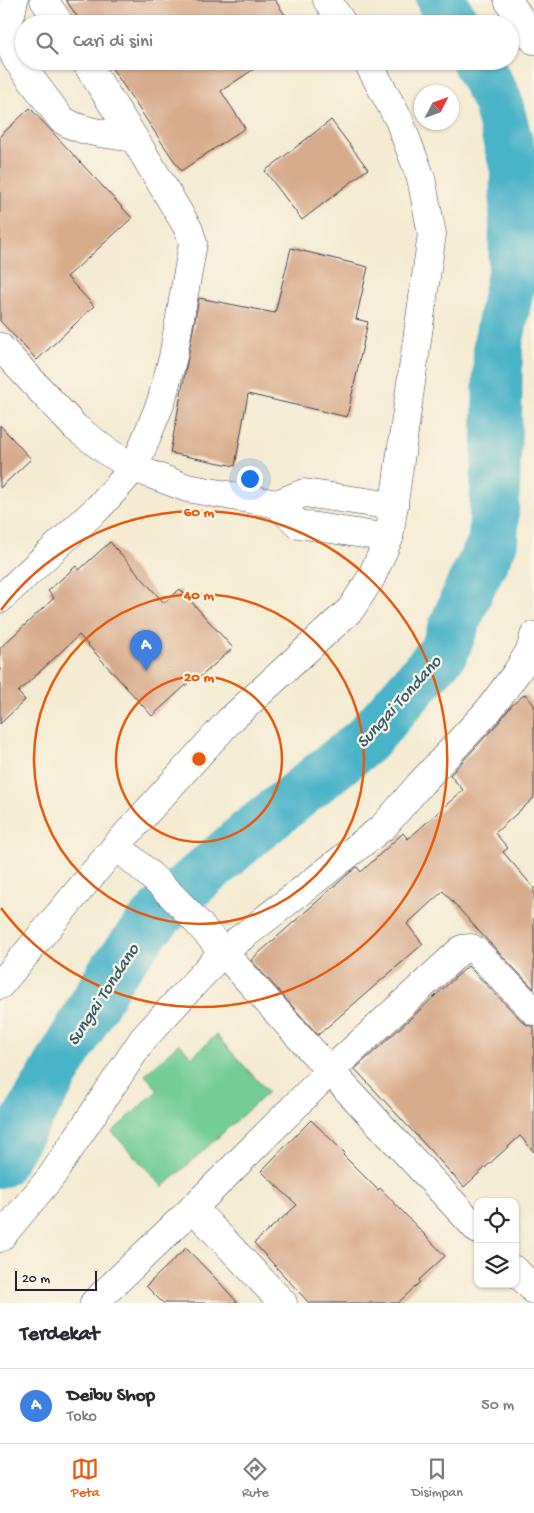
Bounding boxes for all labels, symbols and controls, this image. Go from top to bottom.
search box [15,15,519,70]
icon: search [33,29,61,57]
text: Cari di sini [73,31,153,54]
north arrow [414,85,459,130]
your location [237,466,263,492]
text: 60 m [184,504,215,522]
text: 40 m [183,587,214,605]
pin: A [130,630,162,671]
water label: Sungai Tondano [353,652,447,753]
text: 20 m [184,669,214,687]
centre of rings [190,750,208,768]
water label: Sungai Tondano [63,940,145,1050]
map controls [474,1198,519,1288]
button: locate [474,1198,519,1243]
button: layers [474,1243,519,1288]
scale bar [15,1268,98,1291]
text: 20 m [22,1271,50,1288]
text: Terdekat [20,1323,99,1348]
text: Deibu Shop [67,1385,155,1408]
text: A [31,1397,41,1416]
text: 50 m [481,1397,514,1416]
text: Toko [67,1408,97,1427]
tab: Peta [71,1455,99,1502]
tab: Rute [241,1455,269,1502]
tab: Disimpan [411,1455,463,1502]

